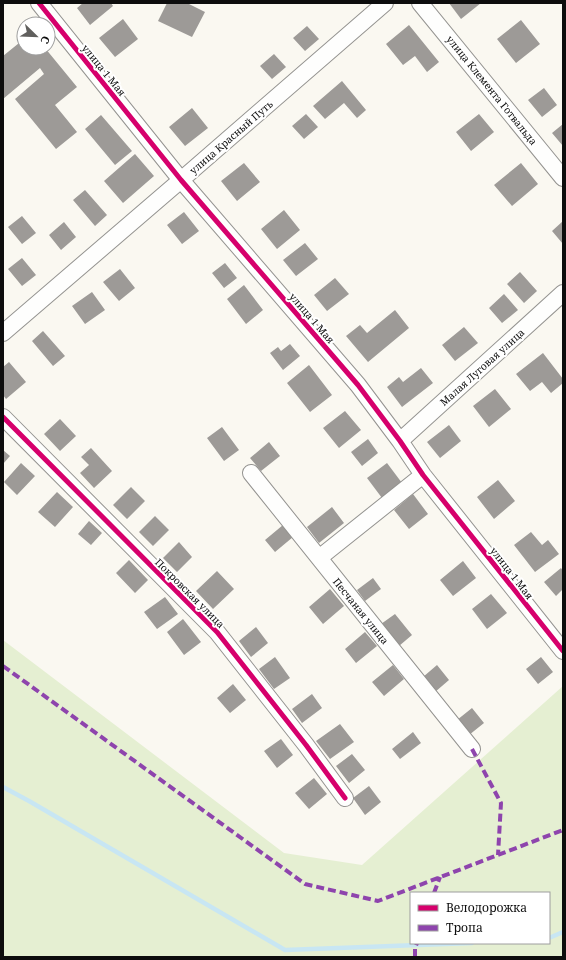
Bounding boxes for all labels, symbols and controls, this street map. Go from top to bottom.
north arrow [16,16,56,56]
street label: улица Клемента Готвальда [443,32,541,148]
text: С [37,34,54,46]
street label: улица 1 Мая [79,41,129,99]
street label: улица Красный Путь [186,97,276,177]
street label: улица 1 Мая [286,290,338,346]
street label: Малая Луговая улица [437,325,528,409]
street label: улица 1 Мая [487,544,537,602]
street label: Покровская улица [152,555,228,631]
street label: Песчаная улица [330,575,392,647]
legend [410,892,550,944]
text: Велодорожка [446,899,527,916]
text: Тропа [446,919,483,936]

